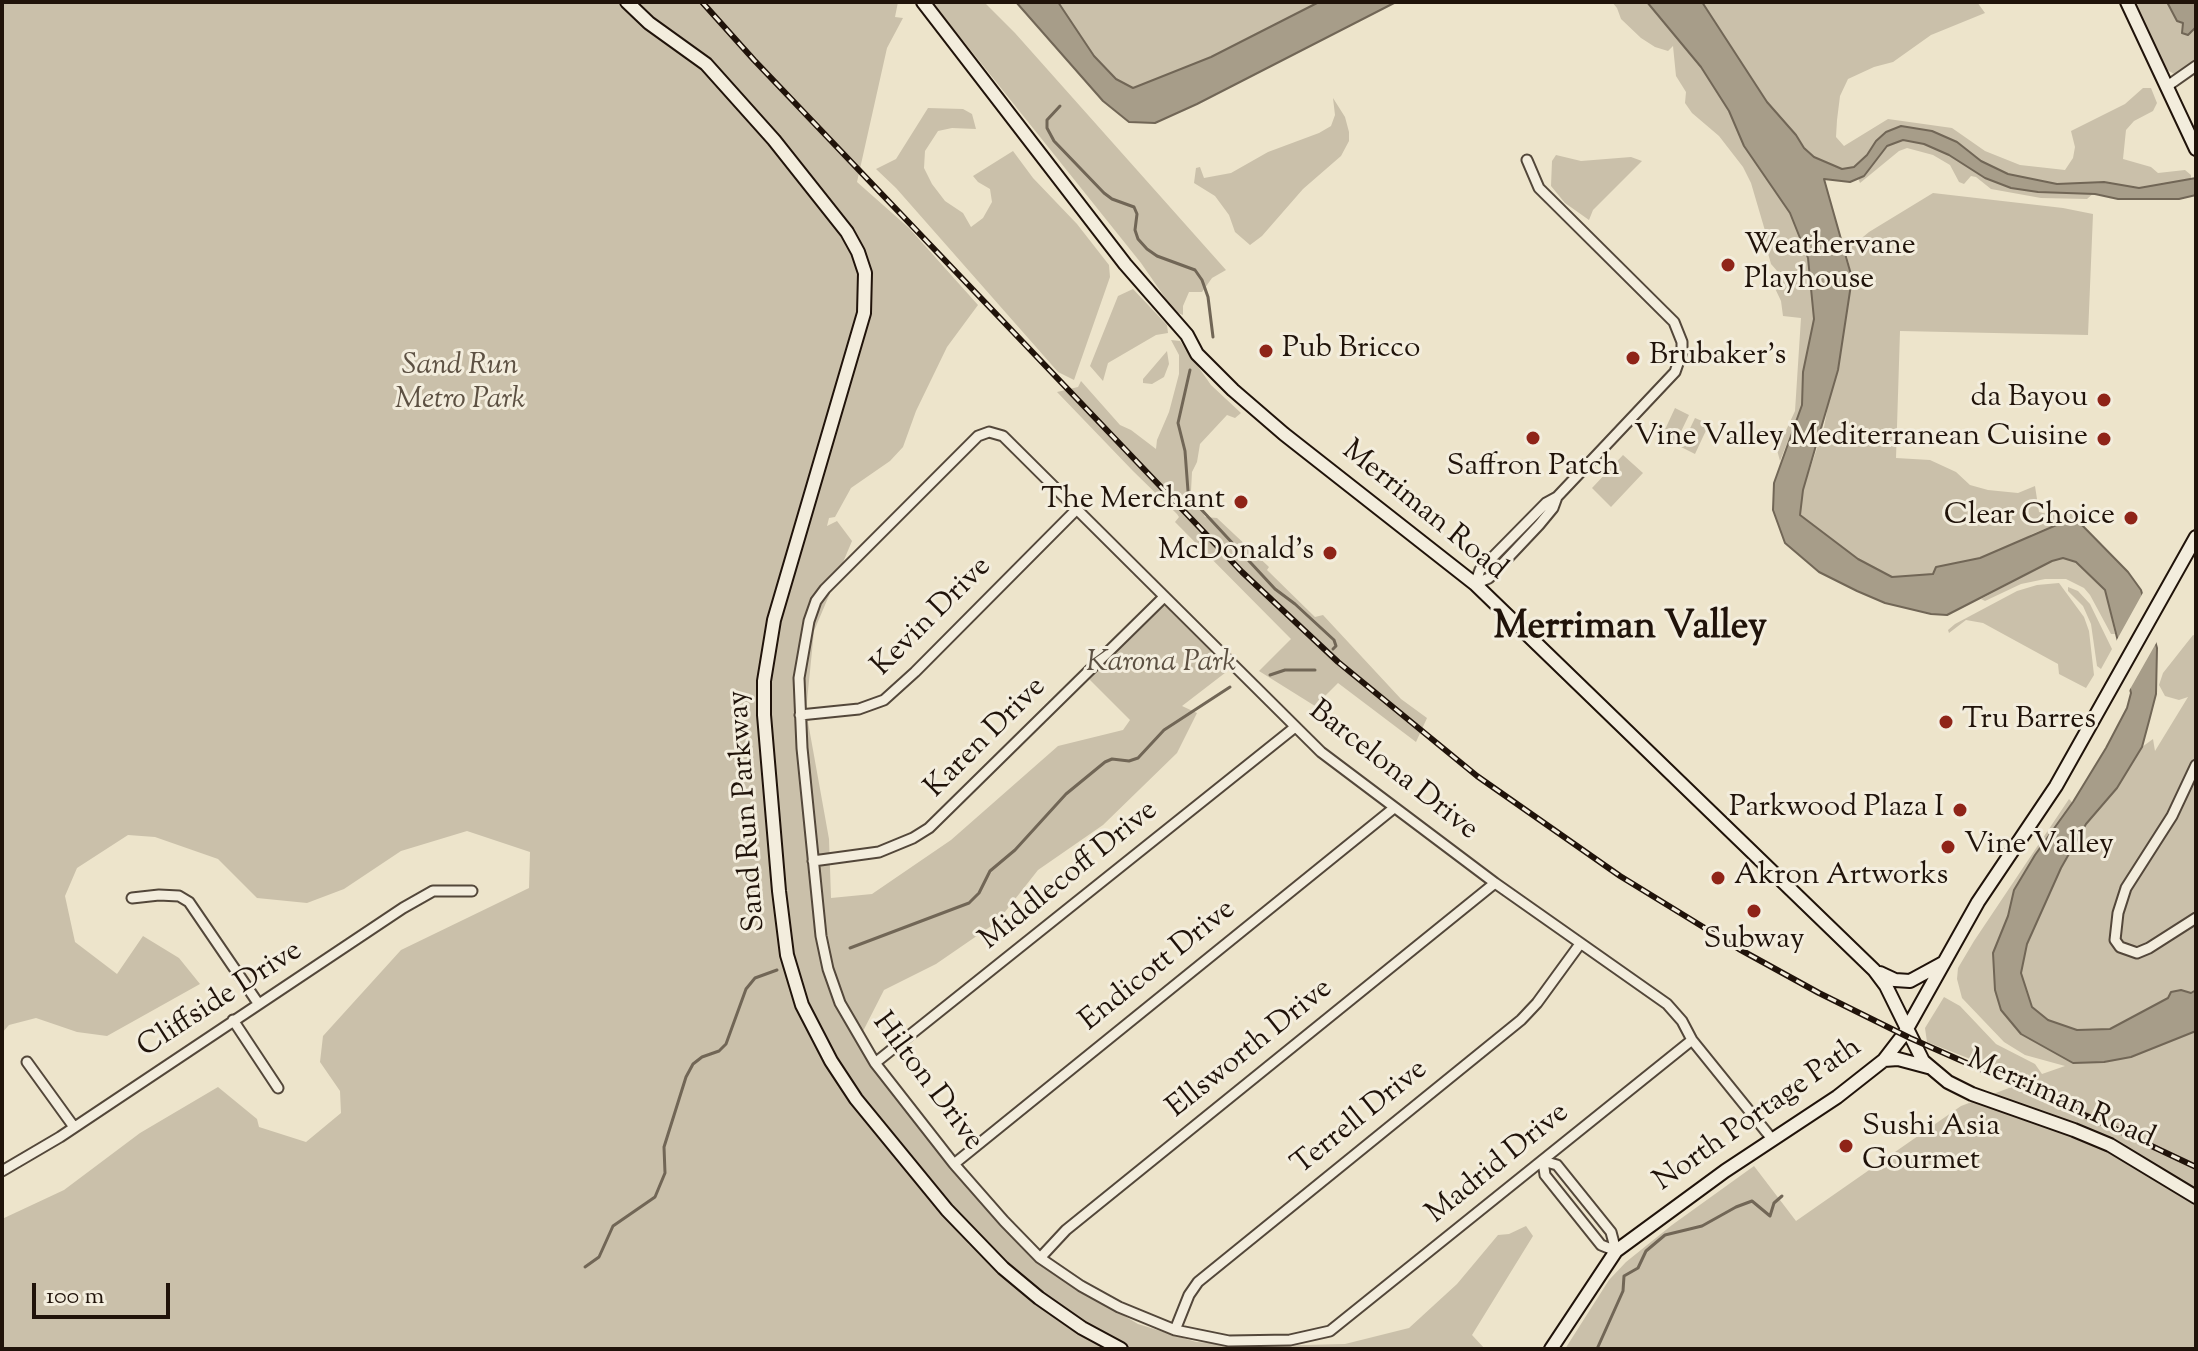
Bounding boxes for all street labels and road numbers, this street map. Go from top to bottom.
street label: Merriman Road [1333,434,1513,590]
street label: Kevin Drive [866,551,1000,685]
street label: Karen Drive [919,671,1055,807]
street label: Sand Run Parkway [723,689,775,933]
street label: Barcelona Drive [1300,695,1484,849]
street label: Middlecoff Drive [974,794,1166,960]
street label: Endicott Drive [1074,893,1244,1041]
street label: Cliffside Drive [132,935,310,1067]
street label: Ellsworth Drive [1161,972,1341,1128]
street label: Hilton Drive [862,1007,990,1159]
street label: North Portage Path [1648,1031,1870,1201]
street label: Merriman Road [1960,1043,2160,1159]
street label: Terrell Drive [1286,1053,1436,1185]
street label: Madrid Drive [1421,1097,1577,1233]

